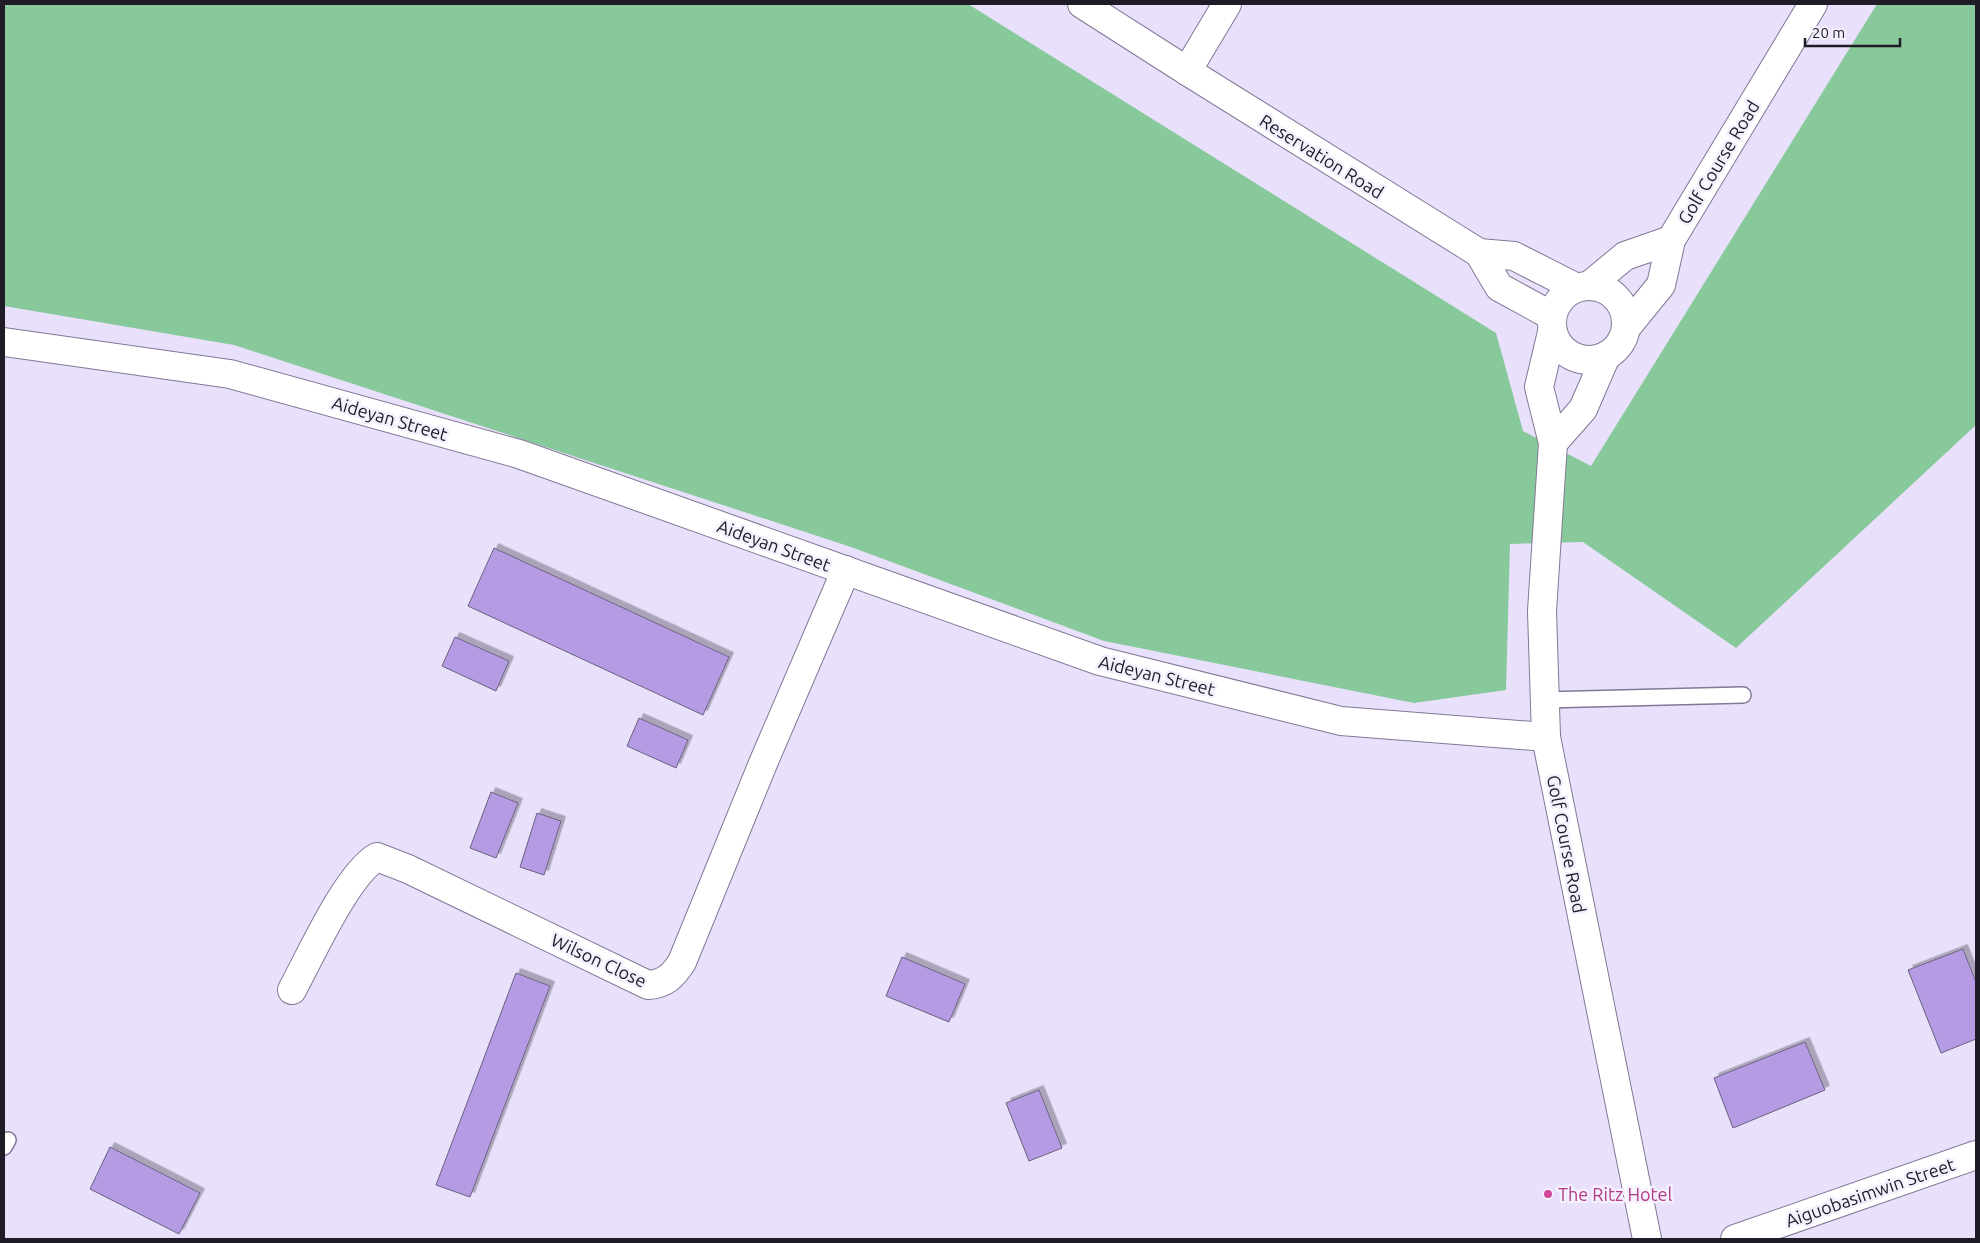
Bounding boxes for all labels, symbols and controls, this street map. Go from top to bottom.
scale bar [1805,15,1900,47]
text: 20 m [1812,24,1845,41]
street label: Golf Course Road [1673,97,1763,227]
street label: Reservation Road [1257,110,1387,202]
street label: Aideyan Street [330,392,450,444]
street label: Aideyan Street [715,515,833,575]
street label: Aideyan Street [1097,651,1217,699]
street label: Golf Course Road [1544,773,1590,915]
street label: Wilson Close [548,929,650,991]
street label: Aiguobasimwin Street [1783,1154,1957,1230]
place label: The Ritz Hotel [1558,1184,1672,1204]
marker: The Ritz Hotel [1542,1188,1554,1200]

